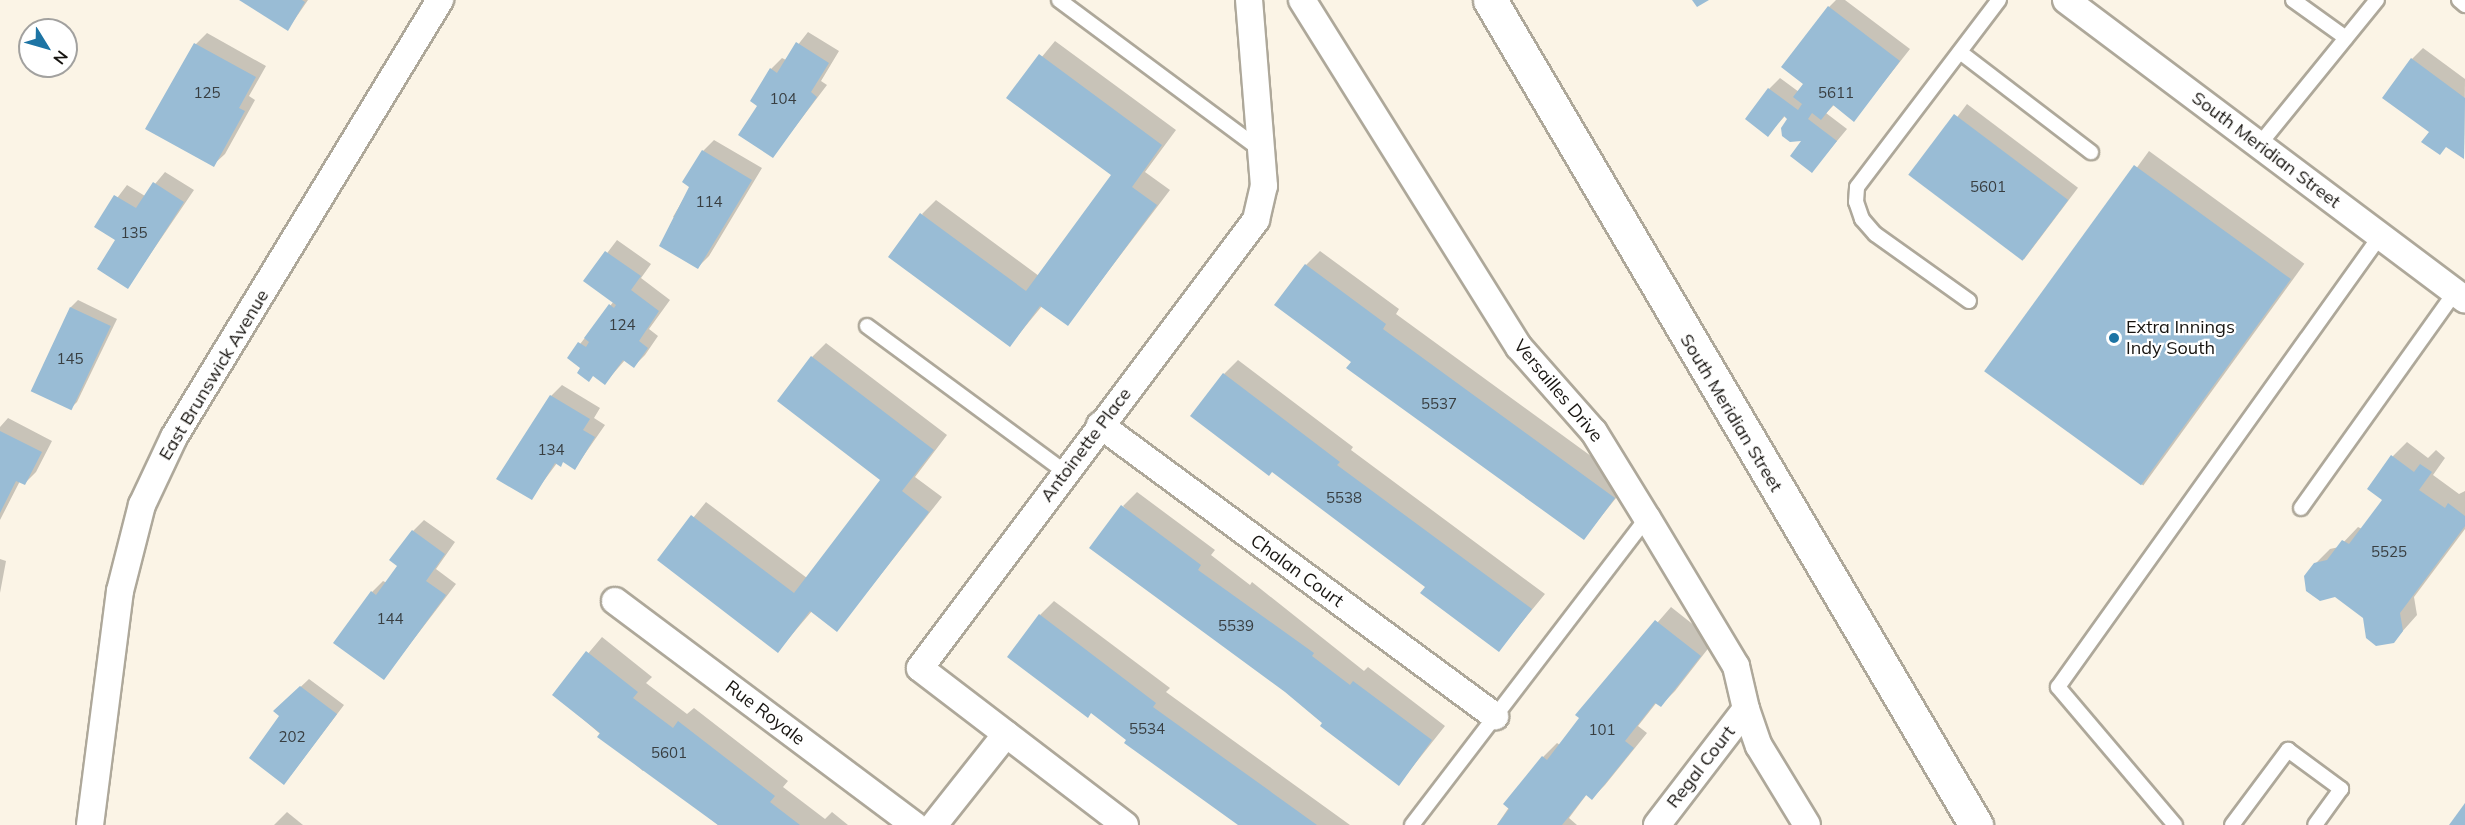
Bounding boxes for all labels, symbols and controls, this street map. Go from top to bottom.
north arrow [18,18,78,78]
text: N [49,47,72,68]
house number: 125 [194,84,220,102]
house number: 5611 [1818,84,1854,102]
street label: South Meridian Street [2187,87,2345,213]
house number: 104 [770,90,796,108]
house number: 5601 [1970,178,2006,196]
house number: 114 [696,193,722,211]
house number: 135 [121,224,147,242]
street label: East Brunswick Avenue [155,286,273,464]
house number: 124 [609,316,635,334]
place label: Extra Innings Indy South [2126,317,2235,360]
street label: South Meridian Street [1675,330,1787,496]
marker: Extra Innings Indy South [2107,331,2121,345]
street label: Versailles Drive [1509,335,1607,447]
house number: 145 [57,350,83,368]
street label: Antoinette Place [1036,384,1136,506]
house number: 5537 [1421,395,1457,413]
house number: 134 [538,441,564,459]
house number: 5538 [1326,489,1362,507]
street label: Chalan Court [1246,530,1348,612]
house number: 5525 [2371,543,2407,561]
house number: 144 [377,610,403,628]
house number: 5539 [1218,617,1254,635]
street label: Rue Royale [721,676,809,750]
house number: 5534 [1129,720,1165,738]
house number: 101 [1589,721,1615,739]
street label: Regal Court [1662,722,1740,812]
house number: 202 [279,728,305,746]
house number: 5601 [651,744,687,762]

